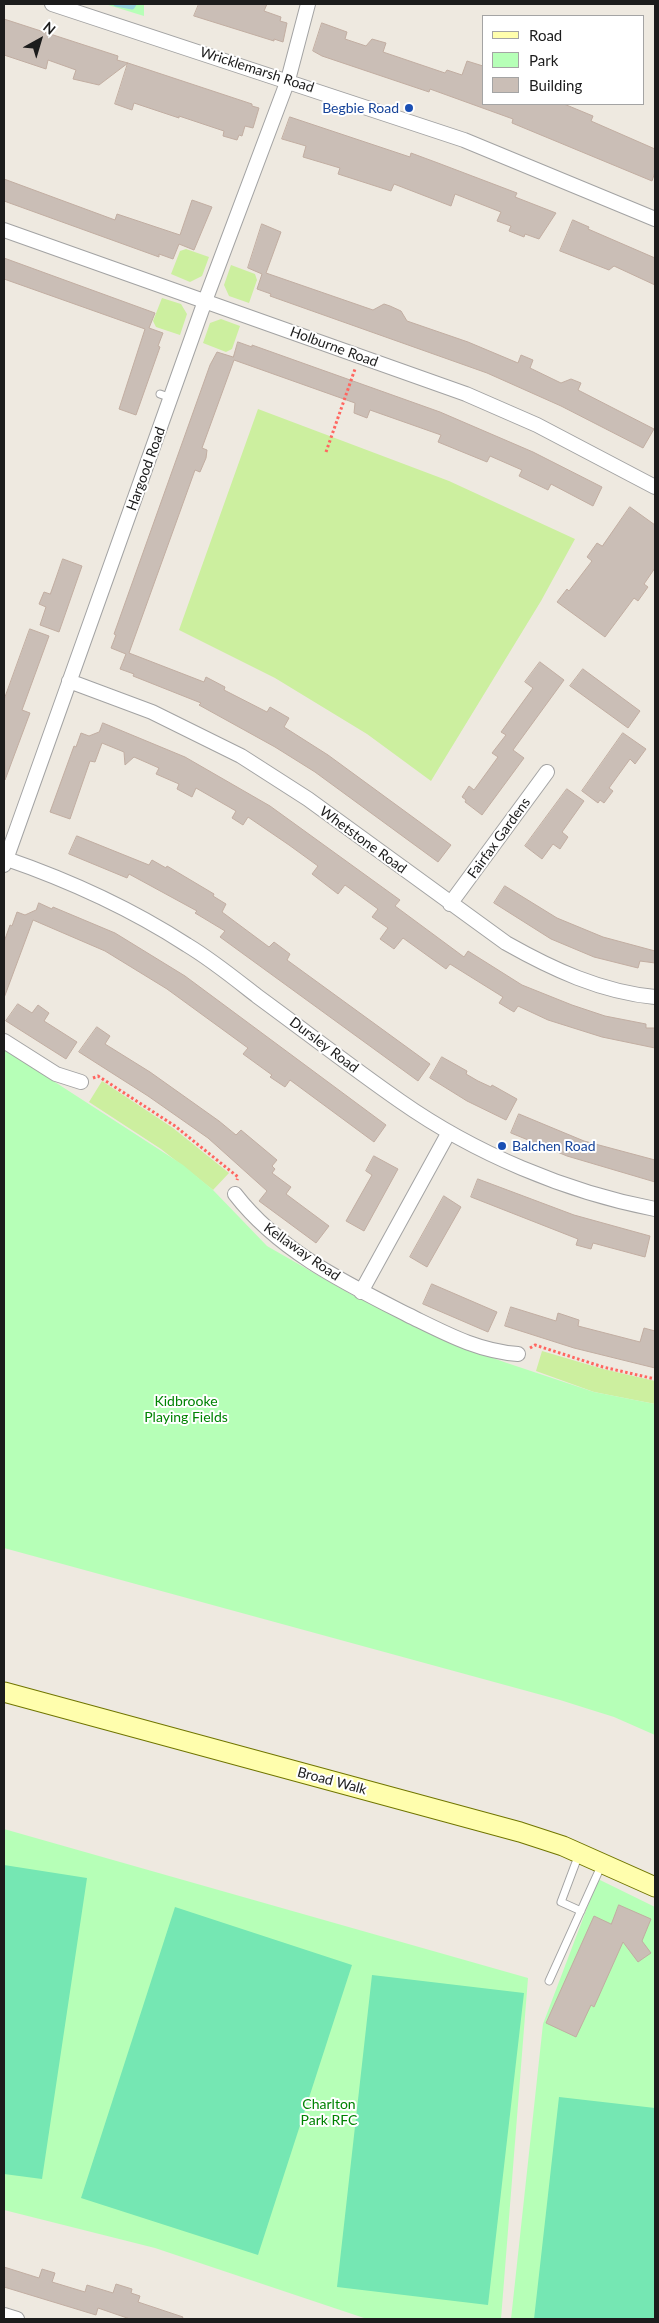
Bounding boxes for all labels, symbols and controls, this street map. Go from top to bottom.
north arrow [15,15,65,65]
legend [482,15,644,105]
text: N [40,18,59,38]
text: Road [529,26,562,44]
street label: Wricklemarsh Road [198,44,316,96]
text: Park [529,51,558,69]
text: Building [529,76,582,94]
place label: Begbie Road [322,100,399,116]
marker: Begbie Road [403,102,415,114]
street label: Holburne Road [288,323,380,371]
street label: Hargood Road [123,425,169,513]
street label: Fairfax Gardens [464,794,534,882]
street label: Whetstone Road [316,803,410,877]
street label: Dursley Road [286,1014,362,1076]
place label: Balchen Road [512,1138,596,1154]
marker: Balchen Road [496,1140,508,1152]
street label: Kellaway Road [261,1220,343,1284]
park label: Kidbrooke Playing Fields [144,1393,228,1425]
street label: Broad Walk [295,1764,369,1798]
park label: Charlton Park RFC [301,2096,357,2128]

